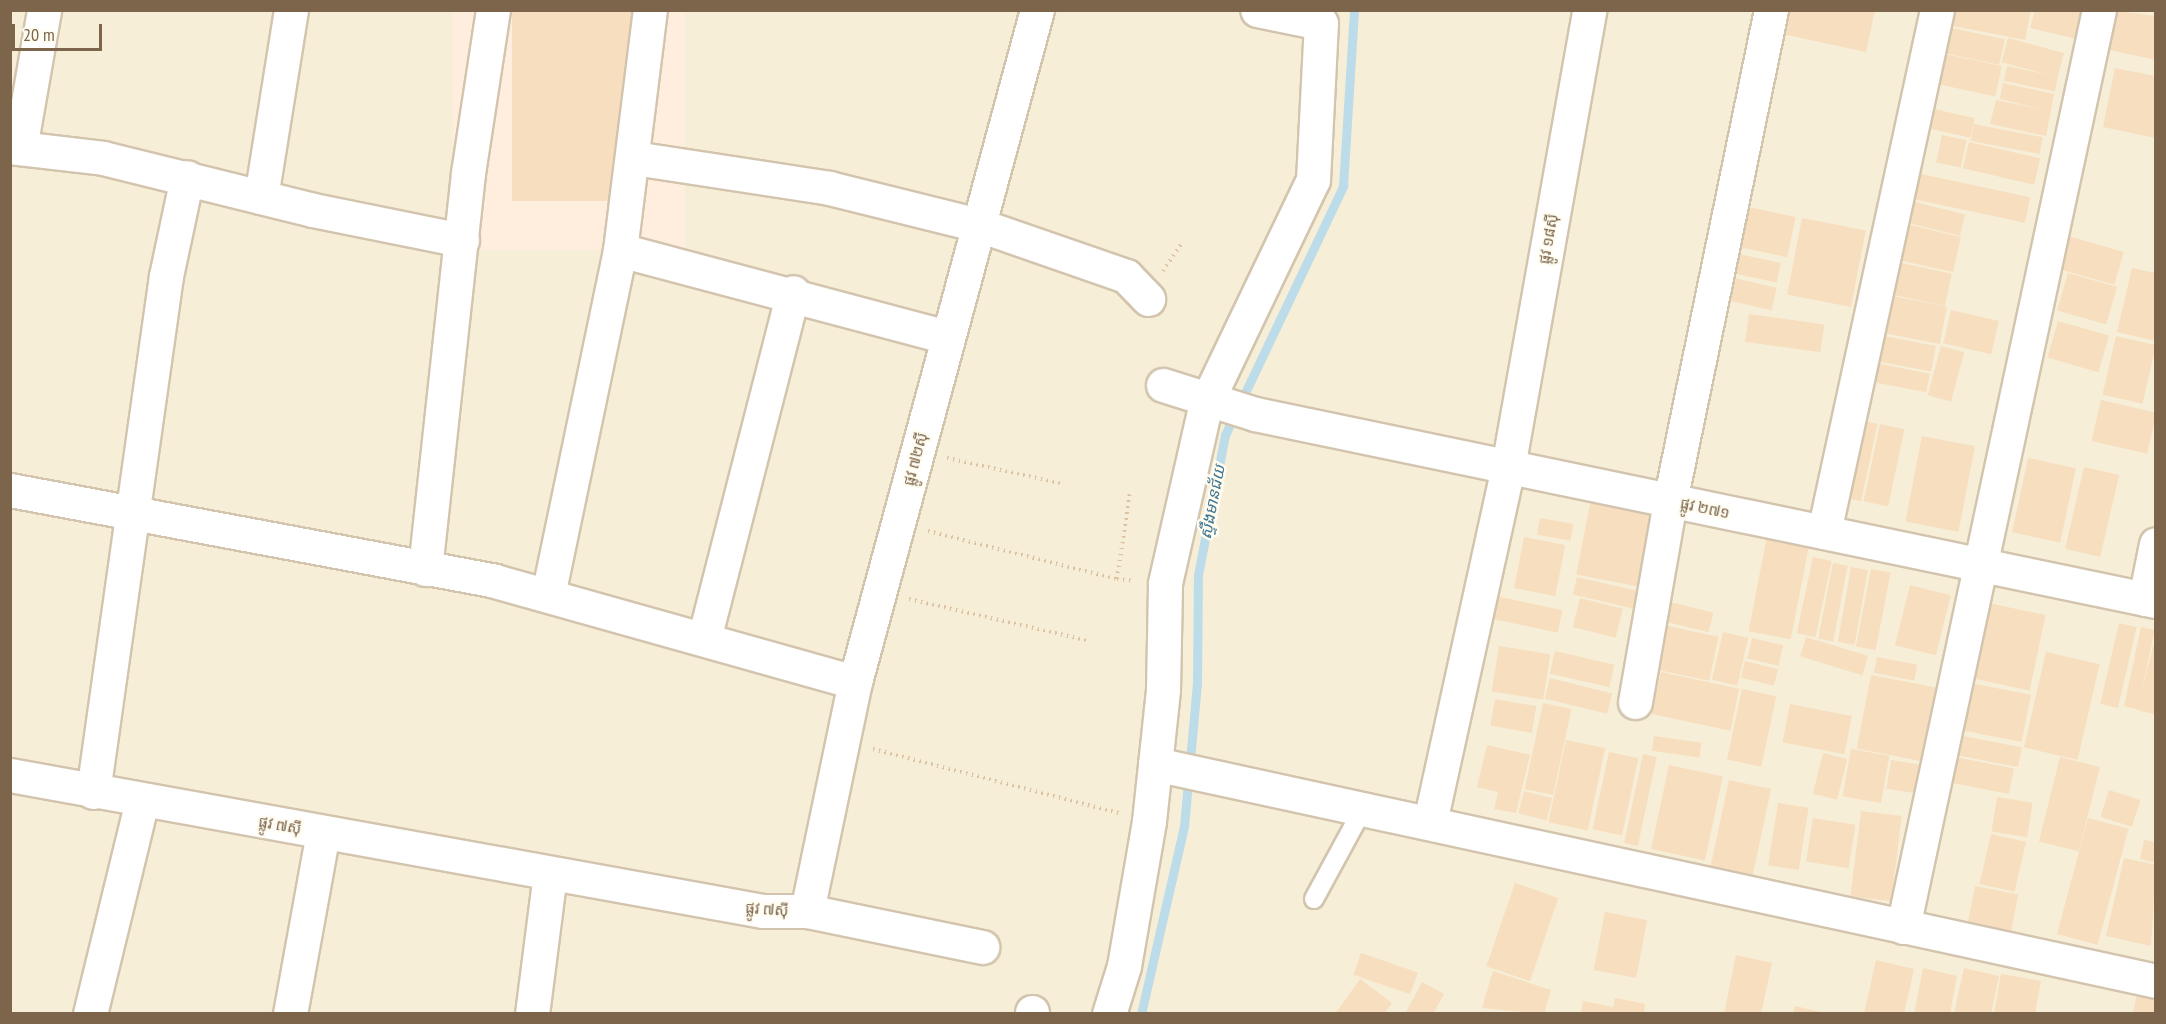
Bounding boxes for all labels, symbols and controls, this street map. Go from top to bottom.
scale bar [15,12,105,50]
text: 20 m [23,23,55,46]
street label: ផ្លូវ ១៨ស៊ី [1535,213,1561,265]
street label: ផ្លូវ ៧២ស៊ី [899,430,931,488]
water label: ស្ទឹងមានជ័យ [1195,463,1229,541]
street label: ផ្លូវ ២៧១ [1679,494,1731,522]
street label: ផ្លូវ ៧ស៊ី [257,812,303,838]
street label: ផ្លូវ ៧ស៊ី [745,899,789,919]

